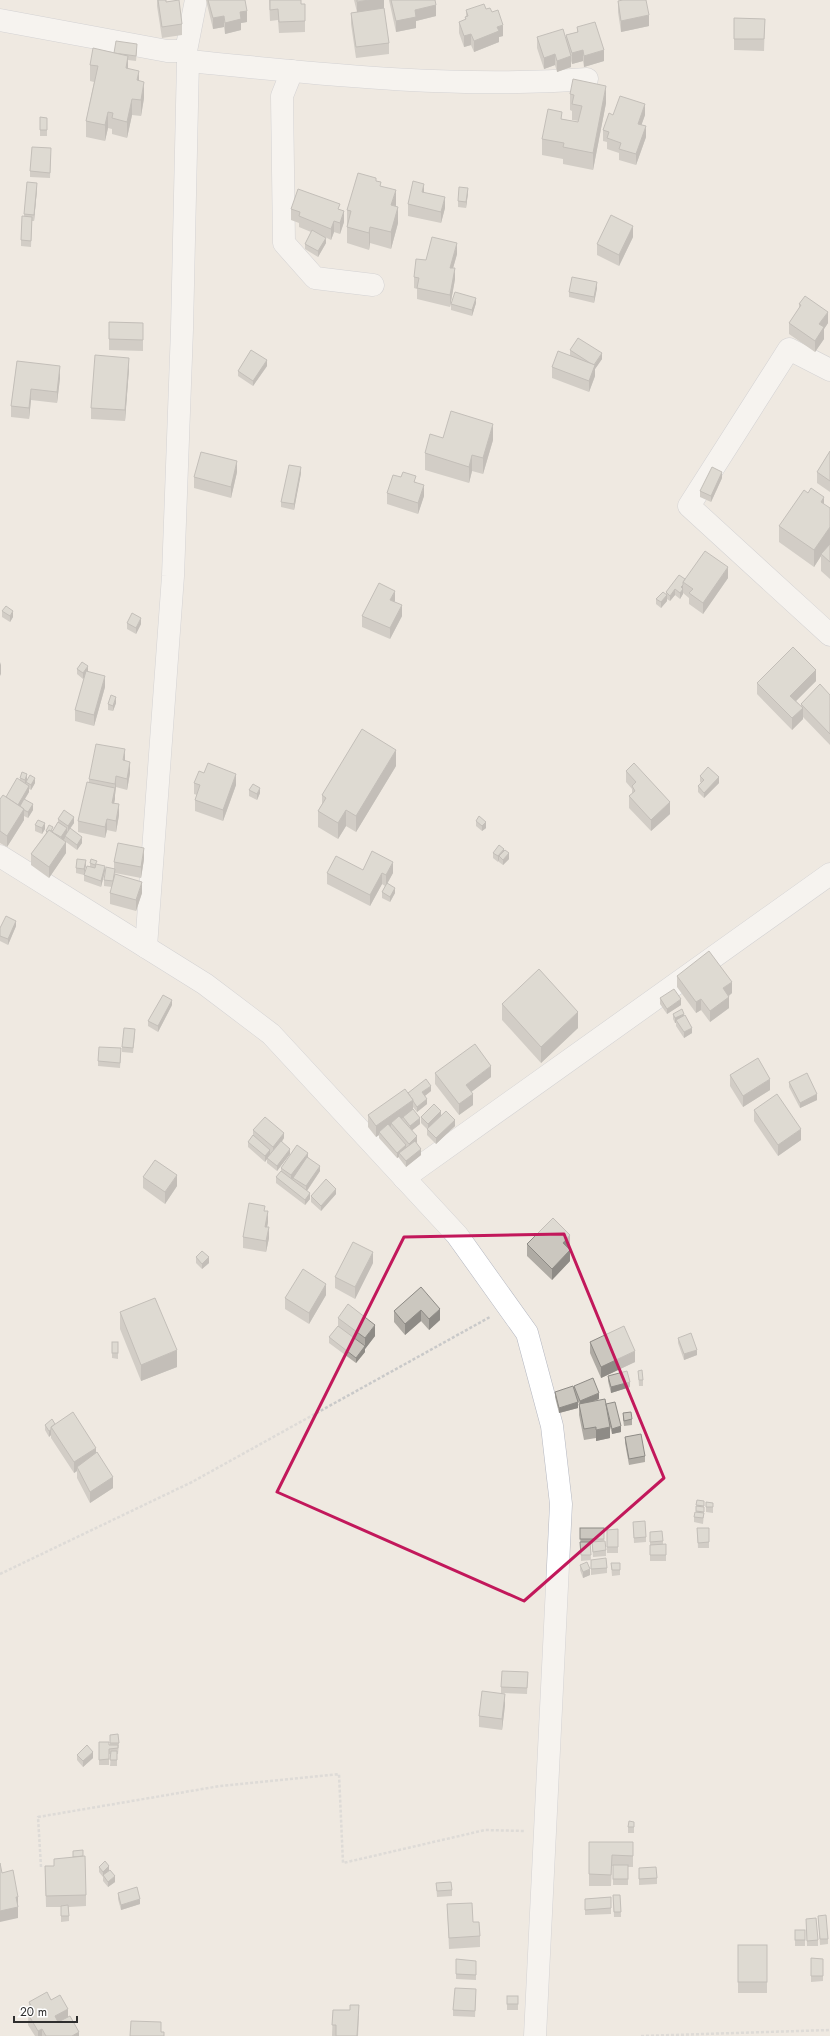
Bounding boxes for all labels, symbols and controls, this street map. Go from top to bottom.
scale bar [14,1998,77,2024]
text: 20 m [20,2003,47,2021]

